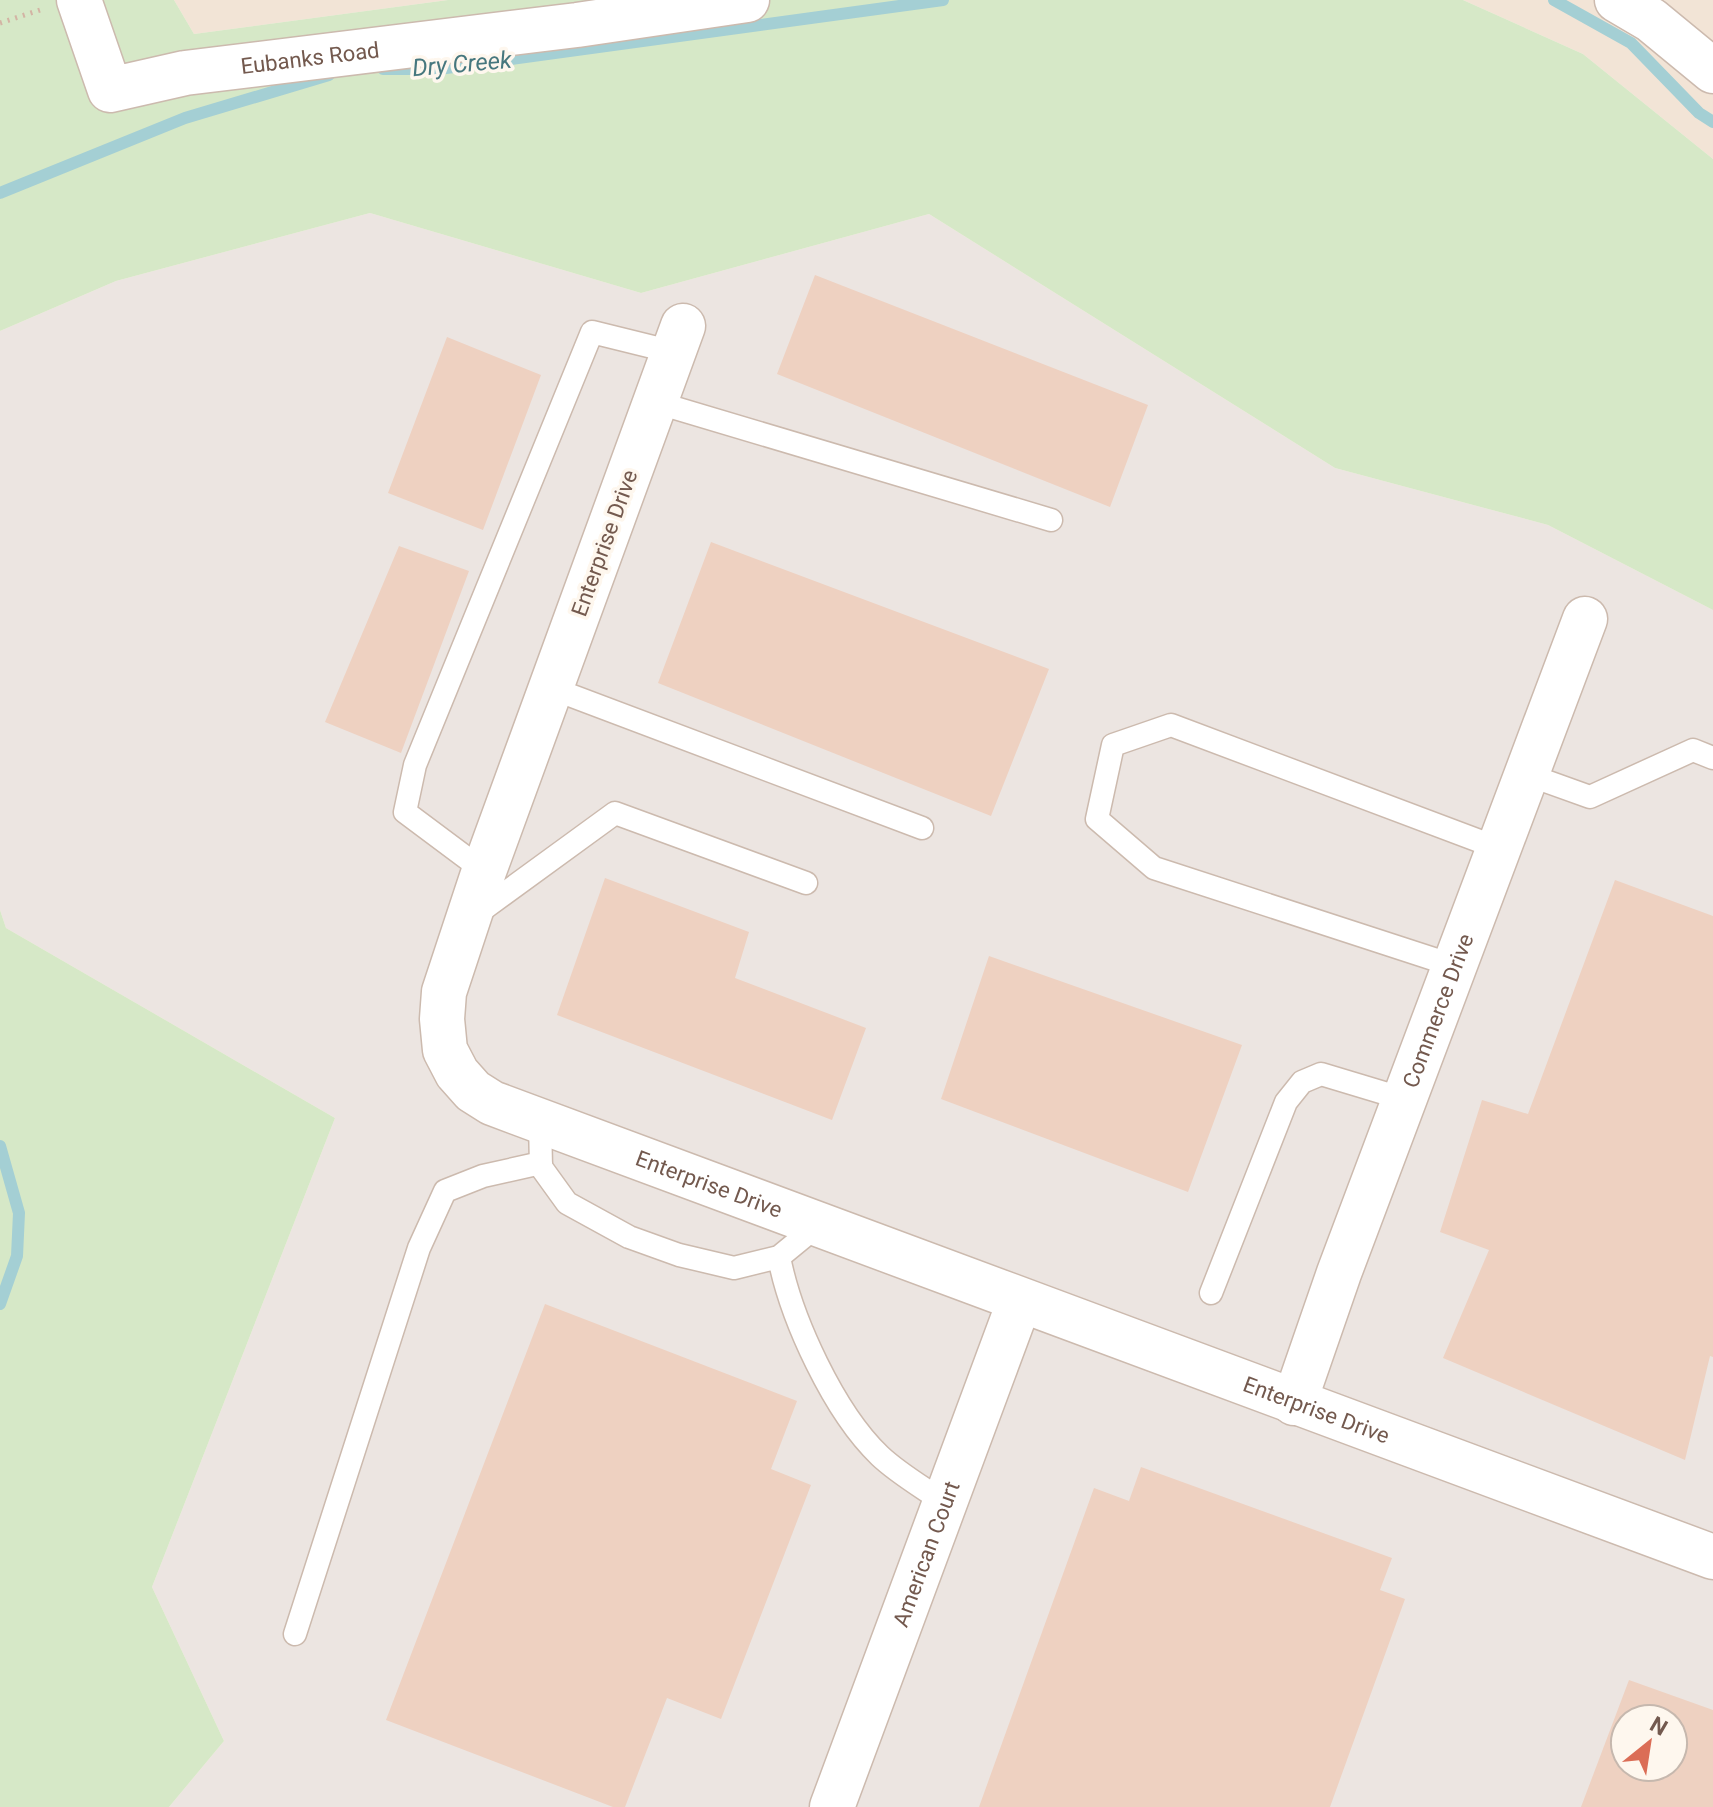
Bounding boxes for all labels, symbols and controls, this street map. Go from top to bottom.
street label: Eubanks Road [239,37,381,79]
water label: Dry Creek [411,46,514,82]
street label: Enterprise Drive [566,467,643,620]
street label: Commerce Drive [1398,930,1479,1091]
street label: Enterprise Drive [632,1146,786,1223]
street label: Enterprise Drive [1240,1371,1393,1449]
street label: American Court [888,1478,965,1630]
north arrow [1609,1703,1689,1783]
text: N [1646,1711,1672,1741]

